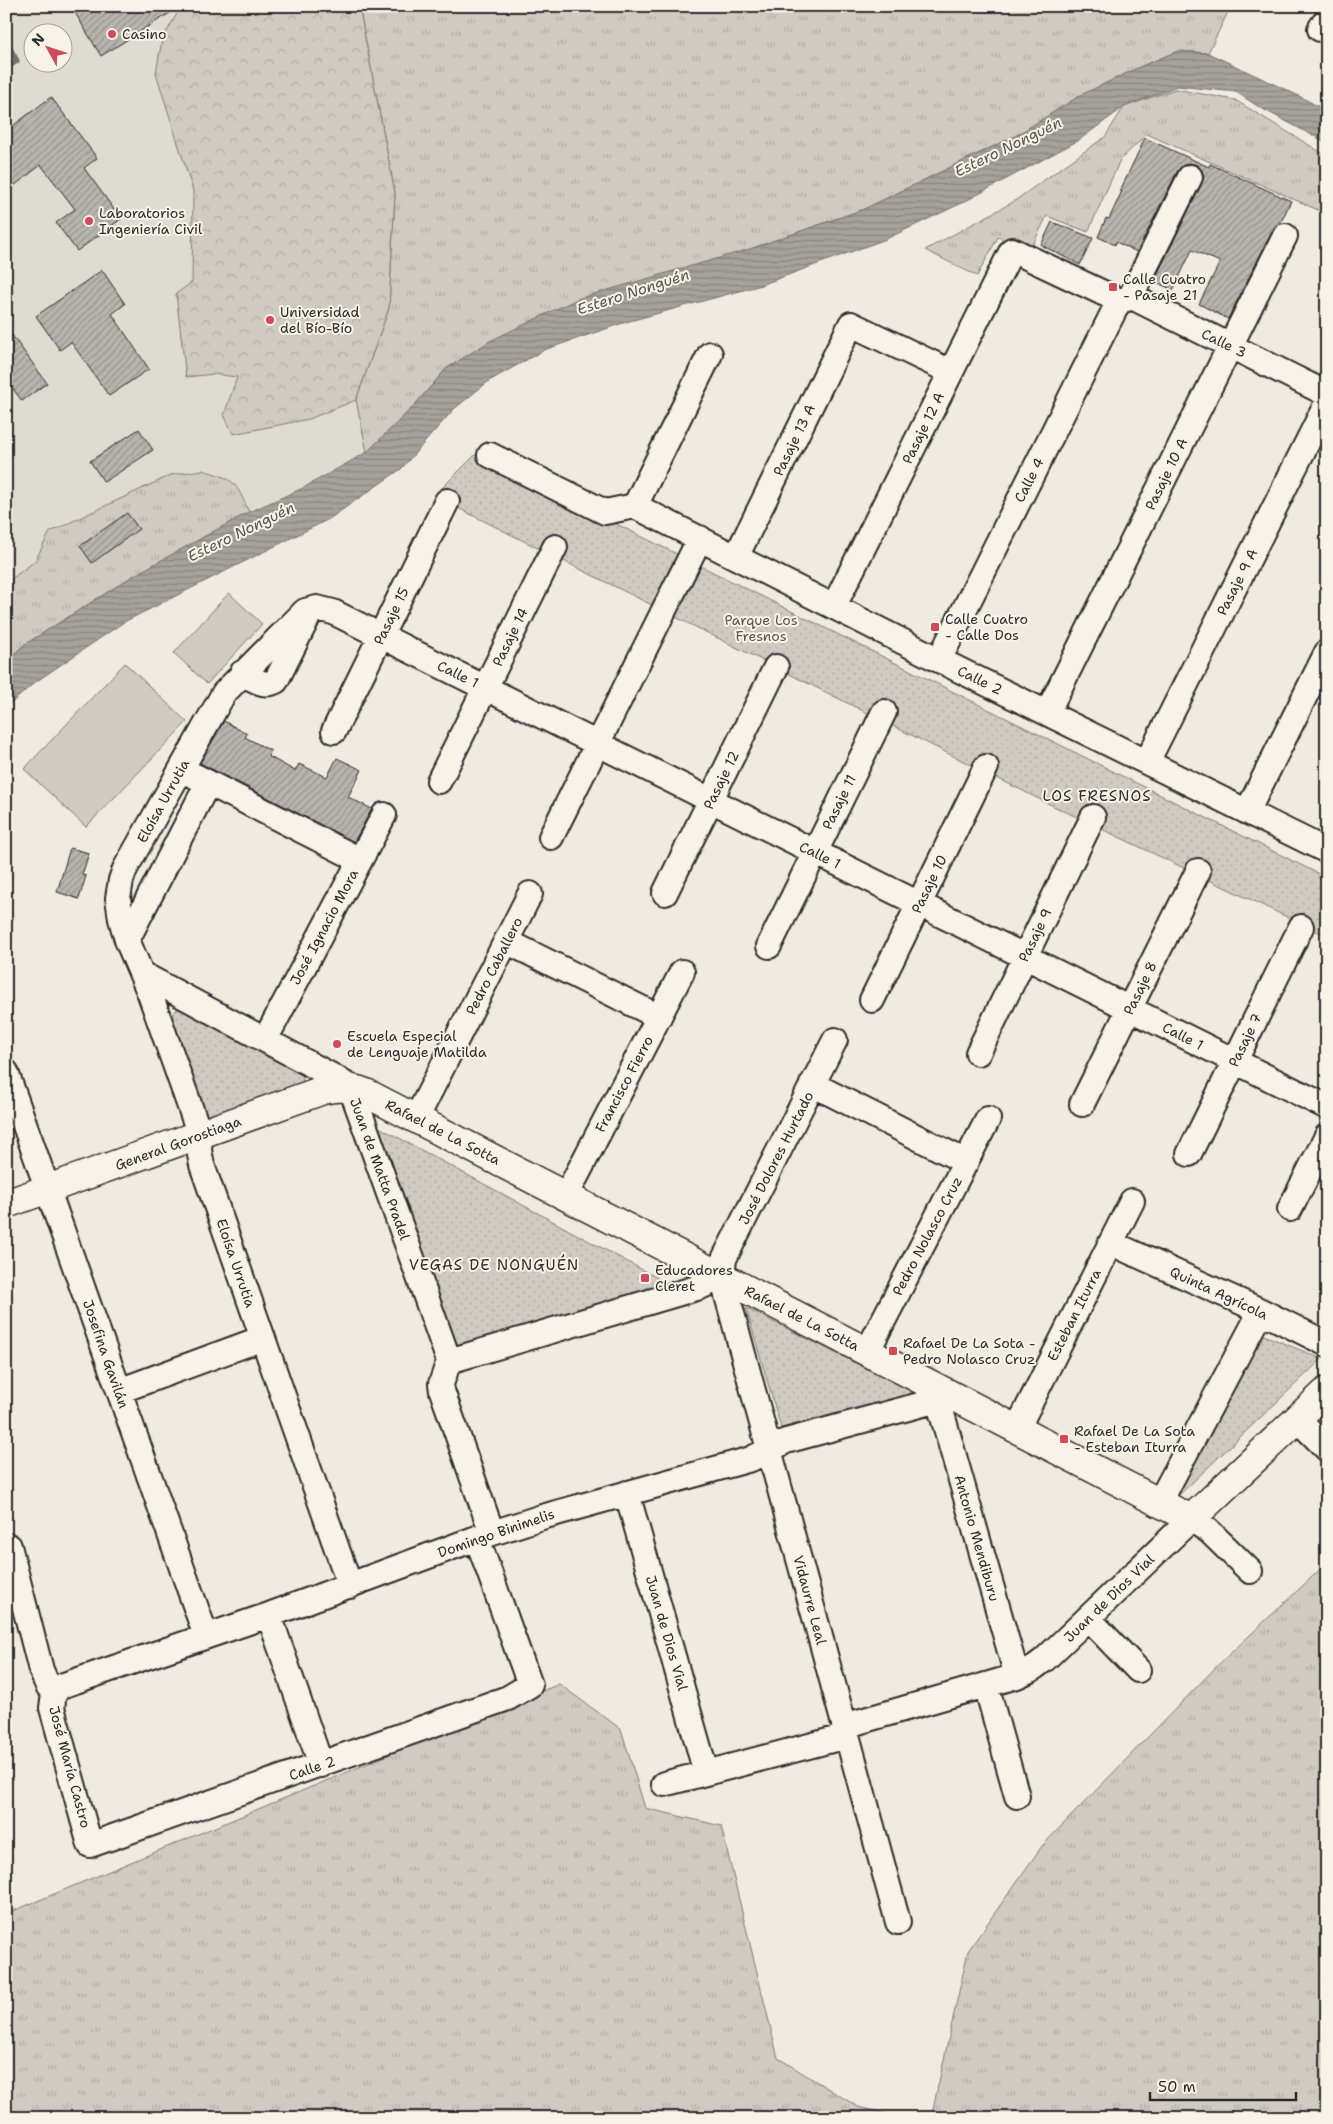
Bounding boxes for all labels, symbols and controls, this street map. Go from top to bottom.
north arrow [22,22,72,72]
place label: Casino [122,25,166,43]
marker: Casino [106,28,118,40]
text: N [28,30,49,50]
water label: Estero Nonguén [951,112,1065,182]
place label: Laboratorios Ingeniería Civil [99,204,203,238]
marker: Laboratorios Ingeniería Civil [83,215,95,227]
water label: Estero Nonguén [574,264,692,320]
place label: Calle Cuatro - Pasaje 21 [1123,270,1206,304]
marker: Calle Cuatro - Pasaje 21 [1107,281,1119,293]
place label: Universidad del Bío-Bío [280,303,359,337]
marker: Universidad del Bío-Bío [264,314,276,326]
street label: Calle 3 [1199,324,1249,362]
street label: Pasaje 12 A [898,389,948,467]
street label: Pasaje 13 A [769,401,819,479]
street label: Pasaje 10 A [1141,435,1191,513]
street label: Calle 4 [1010,454,1048,505]
water label: Estero Nonguén [184,497,298,567]
street label: Pasaje 9 A [1213,546,1261,618]
street label: Pasaje 15 [369,584,413,648]
street label: Pasaje 14 [488,605,532,669]
place label: Calle Cuatro - Calle Dos [945,610,1028,644]
park label: Parque Los Fresnos [724,611,798,645]
marker: Calle Cuatro - Calle Dos [929,621,941,633]
street label: Calle 1 [434,656,482,692]
street label: Calle 2 [955,661,1005,699]
street label: Pasaje 12 [699,748,743,812]
street label: Eloísa Urrutia [133,756,193,846]
street label: Pasaje 11 [818,772,860,832]
district label: LOS FRESNOS [1042,786,1152,806]
street label: Calle 1 [796,837,844,873]
street label: Pasaje 10 [907,852,951,916]
street label: José Ignacio Mora [286,866,362,988]
street label: Pasaje 9 [1014,905,1056,965]
street label: Pedro Caballero [462,914,526,1018]
street label: Pasaje 8 [1119,958,1161,1018]
street label: Pasaje 7 [1224,1010,1266,1070]
street label: Calle 1 [1159,1018,1207,1054]
place label: Escuela Especial de Lenguaje Matilda [347,1027,487,1061]
street label: Francisco Fierro [591,1033,657,1135]
marker: Escuela Especial de Lenguaje Matilda [331,1038,343,1050]
street label: José Dolores Hurtado [735,1088,817,1228]
street label: Rafael de La Sotta [383,1095,504,1169]
street label: Juan de Matta Pradel [346,1096,414,1243]
street label: General Gorostiaga [112,1112,244,1174]
street label: Pedro Nolasco Cruz [888,1173,966,1299]
street label: Eloísa Urrutia [212,1216,260,1310]
district label: VEGAS DE NONGUÉN [409,1254,579,1275]
place label: Educadores Cleret [655,1261,733,1295]
street label: Quinta Agrícola [1167,1262,1271,1324]
street label: Esteban Iturra [1043,1266,1105,1364]
marker: Educadores Cleret [639,1272,651,1284]
street label: Rafael de La Sotta [742,1281,863,1355]
street label: Josefina Gavilán [79,1297,133,1411]
place label: Rafael De La Sota - Pedro Nolasco Cruz [903,1334,1036,1368]
marker: Rafael De La Sota - Pedro Nolasco Cruz [887,1345,899,1357]
place label: Rafael De La Sota - Esteban Iturra [1074,1422,1195,1456]
marker: Rafael De La Sota - Esteban Iturra [1058,1433,1070,1445]
street label: Antonio Mendiburu [950,1473,1004,1603]
street label: Domingo Binimelis [435,1505,557,1561]
street label: Juan de Dios Vial [1060,1550,1159,1646]
street label: Vidaurre Leal [789,1553,831,1647]
street label: Juan de Dios Vial [642,1573,692,1693]
street label: José María Castro [45,1704,95,1830]
street label: Calle 2 [286,1752,338,1784]
scale bar [1150,2069,1297,2101]
text: 50 m [1158,2077,1196,2097]

